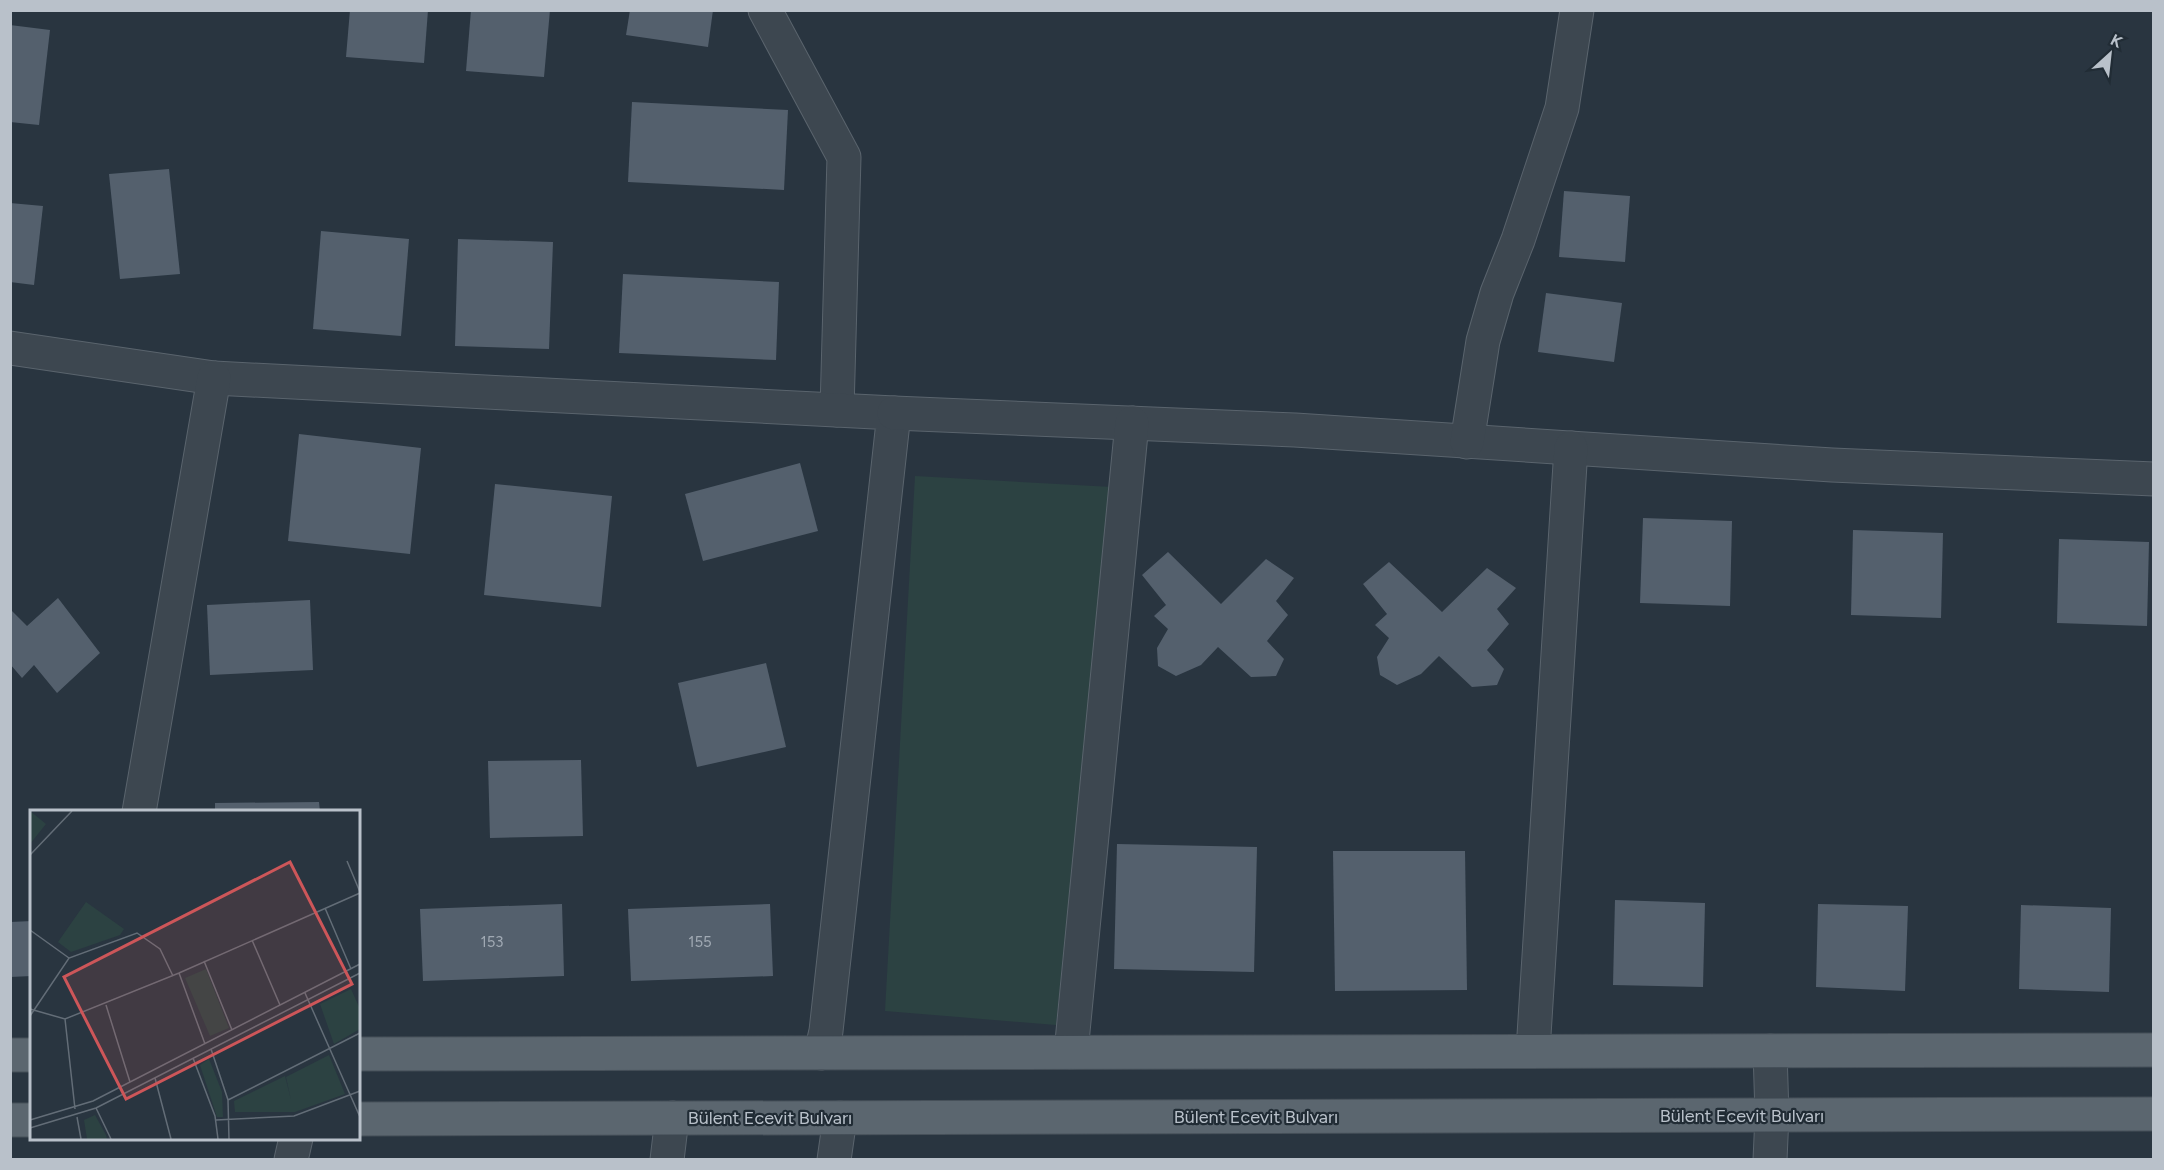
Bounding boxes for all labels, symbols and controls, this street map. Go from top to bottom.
north arrow [2080,24,2140,84]
text: K [2108,30,2126,52]
inset map [30,810,360,1140]
house number: 153 [481,933,503,951]
house number: 155 [688,933,712,951]
street label: Bülent Ecevit Bulvarı [1660,1105,1824,1127]
street label: Bülent Ecevit Bulvarı [1174,1106,1338,1128]
street label: Bülent Ecevit Bulvarı [688,1107,852,1129]

